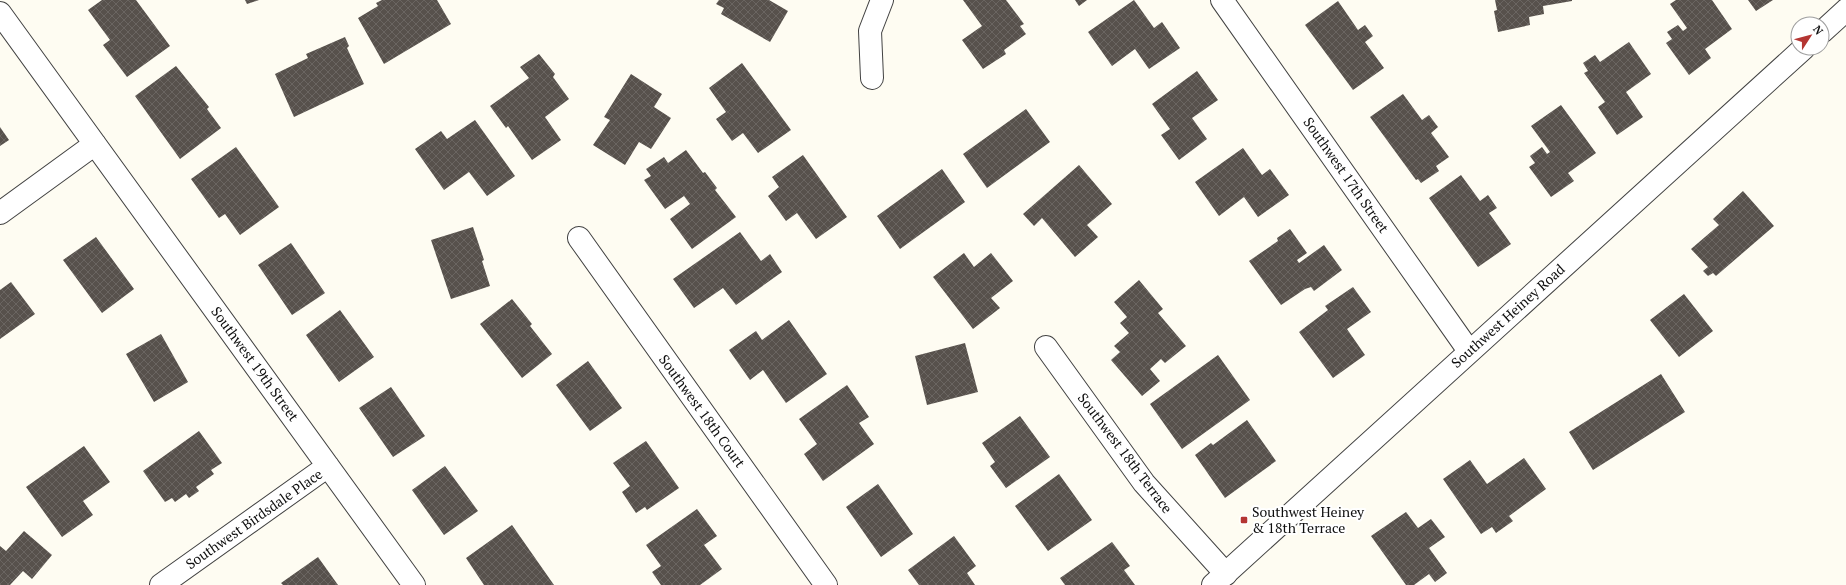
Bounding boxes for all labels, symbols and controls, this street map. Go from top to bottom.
north arrow [1790,16,1830,56]
text: N [1810,23,1827,38]
street label: Southwest 17th Street [1299,113,1394,237]
street label: Southwest Heiney Road [1447,259,1569,372]
street label: Southwest 19th Street [207,302,304,426]
street label: Southwest 18th Court [655,350,750,472]
street label: Southwest 18th Terrace [1074,389,1177,517]
street label: Southwest Birdsdale Place [182,464,326,573]
place label: Southwest Heiney & 18th Terrace [1252,502,1365,537]
marker: Southwest Heiney & 18th Terrace [1239,515,1249,525]

